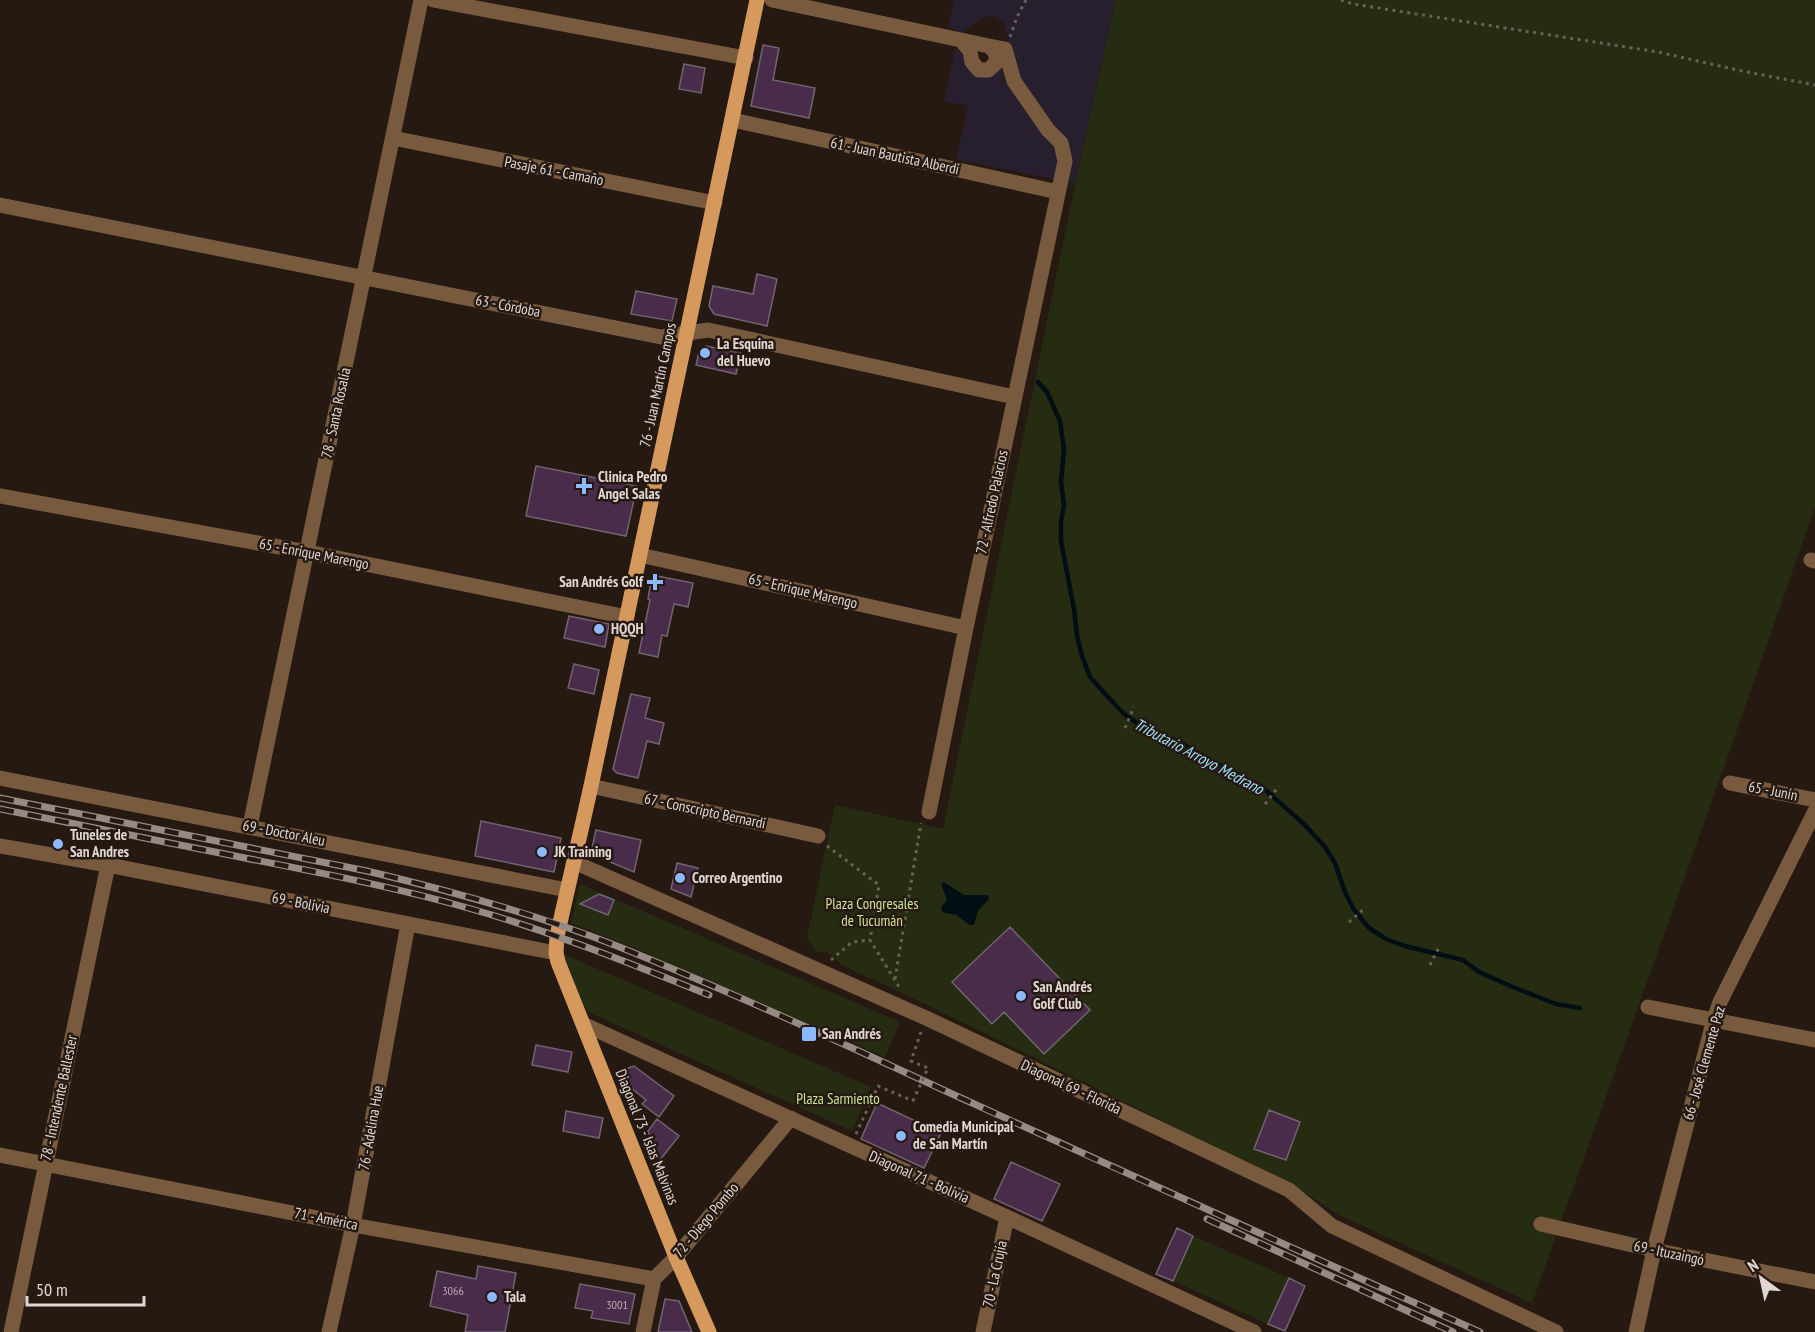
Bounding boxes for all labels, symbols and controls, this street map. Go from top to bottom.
street label: 61 - Juan Bautista Alberdi [829,133,961,178]
street label: Pasaje 61 - Camaño [503,152,605,189]
street label: 63 - Córdoba [474,290,542,321]
street label: 76 - Juan Martín Campos [635,321,680,449]
place label: La Esquina del Huevo [717,334,774,370]
marker: La Esquina del Huevo [698,346,712,360]
street label: 78 - Santa Rosalía [317,366,354,460]
street label: 72 - Alfredo Palacios [971,448,1012,556]
place label: Clinica Pedro Angel Salas [597,467,668,503]
marker: Clinica Pedro Angel Salas [575,477,593,495]
street label: 65 - Enrique Marengo [258,534,371,573]
street label: 65 - Enrique Marengo [747,569,859,612]
place label: San Andrés Golf [559,572,644,591]
marker: San Andrés Golf [648,575,662,589]
place label: HQQH [611,619,644,638]
marker: HQQH [592,622,606,636]
water label: Tributario Arroyo Medrano [1131,713,1268,799]
street label: 65 - Junín [1747,776,1799,805]
street label: 67 - Conscripto Bernardi [643,788,768,833]
street label: 69 - Doctor Aleu [241,815,327,850]
place label: Tuneles de San Andres [70,825,129,861]
marker: Tuneles de San Andres [51,837,65,851]
place label: JK Training [553,842,612,861]
marker: JK Training [535,845,549,859]
place label: Correo Argentino [692,868,783,887]
marker: Correo Argentino [673,871,687,885]
street label: 69 - Bolivia [271,888,332,917]
park label: Plaza Congresales de Tucumán [826,894,918,930]
place label: San Andrés Golf Club [1033,977,1092,1013]
marker: San Andrés Golf Club [1014,989,1028,1003]
street label: 66 - José Clemente Paz [1678,1004,1729,1122]
place label: San Andrés [822,1024,881,1043]
marker: San Andrés [800,1025,818,1043]
street label: 78 - Intendente Ballester [36,1032,81,1163]
street label: Diagonal 69 - Florida [1018,1055,1124,1118]
street label: Diagonal 73 - Islas Malvinas [612,1066,683,1207]
street label: 76 - Adelina Hue [354,1084,387,1172]
park label: Plaza Sarmiento [796,1089,880,1108]
place label: Comedia Municipal de San Martín [913,1117,1014,1153]
marker: Comedia Municipal de San Martín [894,1129,908,1143]
street label: Diagonal 71 - Bolivia [866,1146,972,1207]
street label: 72 - Diego Pombo [669,1178,742,1261]
street label: 71 - América [293,1203,360,1234]
street label: 69 - Ituzaingó [1632,1236,1706,1269]
street label: 70 - La Crujía [978,1239,1011,1309]
north arrow [1731,1248,1791,1308]
text: N [1744,1255,1762,1276]
scale bar [27,1269,144,1307]
text: 50 m [36,1278,68,1301]
house number: 3066 [442,1283,464,1298]
place label: Tala [504,1287,526,1306]
marker: Tala [485,1290,499,1304]
house number: 3001 [606,1297,628,1312]

